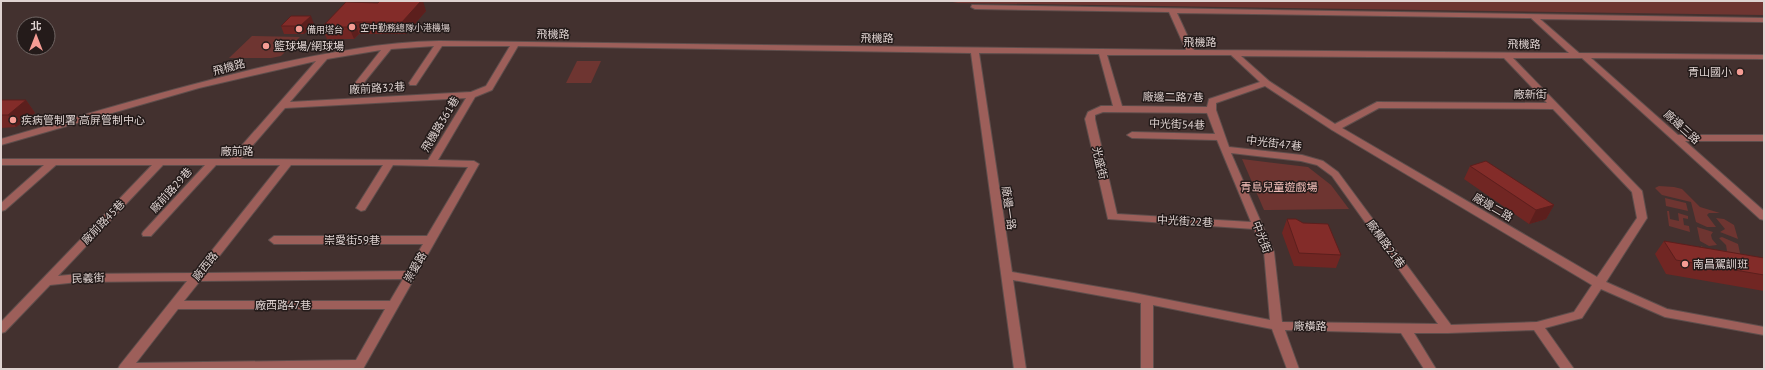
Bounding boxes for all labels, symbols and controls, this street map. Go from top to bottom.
north arrow [16,16,56,56]
text: 北 [31,19,42,33]
marker: 空中勤務總隊小港機場 [347,22,357,32]
place label: 空中勤務總隊小港機場 [360,22,450,33]
marker: 備用塔台 [294,24,304,34]
place label: 備用塔台 [307,24,343,35]
street label: 飛機路 [536,27,570,41]
street label: 飛機路 [860,31,894,45]
street label: 飛機路 [1184,35,1217,49]
street label: 飛機路 [1507,37,1541,51]
place label: 籃球場/網球場 [274,39,344,53]
marker: 籃球場/網球場 [261,41,271,51]
street label: 飛機路 [211,56,247,78]
place label: 青山國小 [1688,65,1732,79]
marker: 青山國小 [1735,67,1745,77]
street label: 廠前路32巷 [349,80,405,96]
street label: 廠新街 [1514,87,1547,101]
street label: 廠邊二路7巷 [1142,89,1204,105]
street label: 飛機路361巷 [418,94,462,154]
street label: 廠邊三路 [1661,107,1703,147]
place label: 疾病管制署 高屏管制中心 [21,113,145,127]
marker: 疾病管制署 高屏管制中心 [8,115,18,125]
street label: 中光街54巷 [1149,116,1205,132]
street label: 中光街47巷 [1245,133,1303,153]
street label: 廠前路 [221,144,254,158]
street label: 光盛街 [1089,145,1111,181]
street label: 廠前路29巷 [147,165,195,215]
park label: 青島兒童遊戲場 [1241,180,1318,194]
street label: 廠邊一路 [999,185,1019,231]
street label: 廠邊二路 [1470,190,1516,224]
street label: 廠前路45巷 [79,197,127,247]
street label: 中光街22巷 [1157,213,1213,229]
street label: 廠橫路21巷 [1364,217,1408,271]
street label: 中光街 [1250,219,1274,255]
street label: 崇愛街59巷 [324,233,380,247]
street label: 廠西路 [189,249,221,283]
street label: 崇愛路 [401,249,429,285]
place label: 南昌駕訓班 [1693,257,1748,271]
marker: 南昌駕訓班 [1680,259,1690,269]
street label: 民義街 [71,270,105,286]
street label: 廠西路47巷 [255,298,311,312]
street label: 廠橫路 [1293,319,1327,333]

